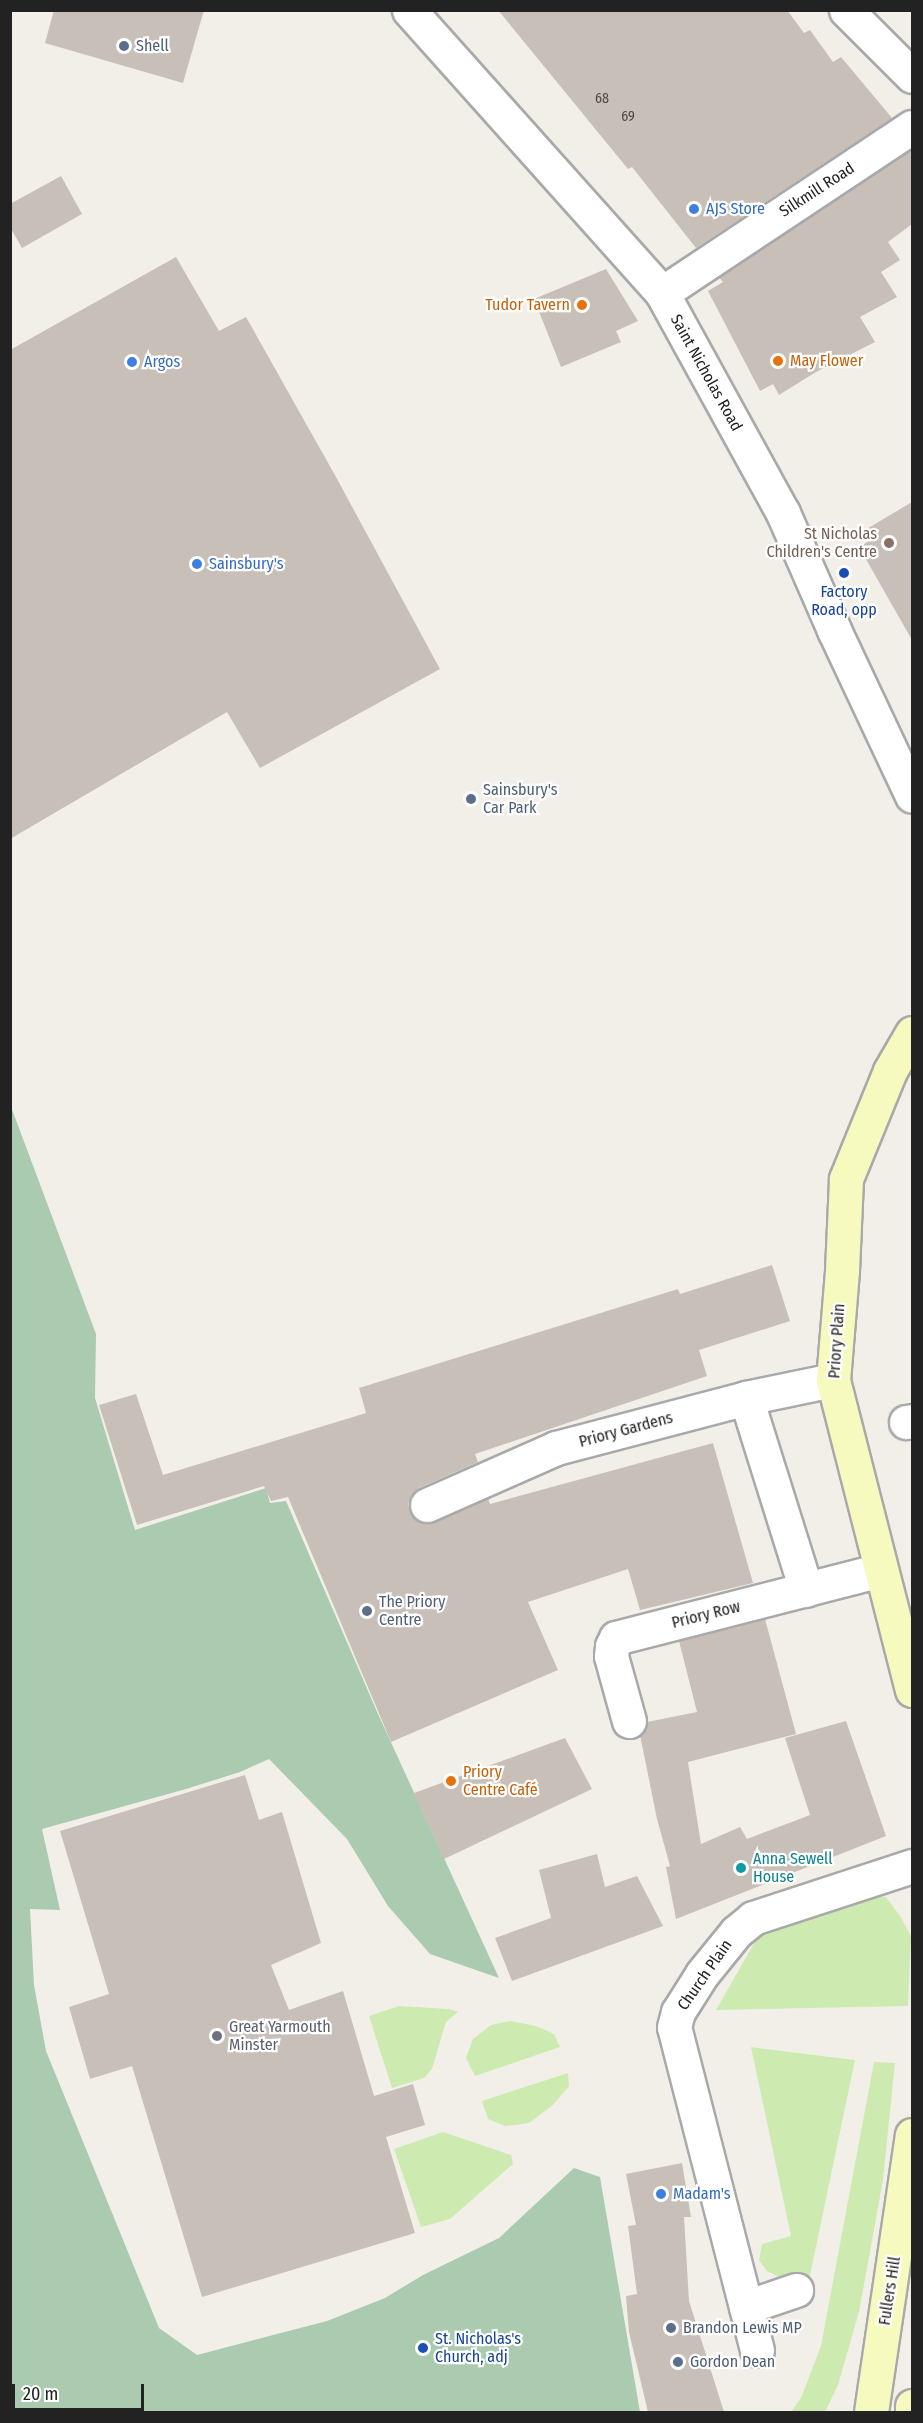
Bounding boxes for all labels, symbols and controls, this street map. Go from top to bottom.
place label: Shell [136,36,169,56]
marker: Shell [117,39,131,53]
house number: 68 [595,91,609,107]
house number: 69 [621,109,635,125]
street label: Silkmill Road [776,159,858,221]
place label: AJS Store [706,199,765,219]
marker: AJS Store [687,202,701,216]
place label: Tudor Tavern [485,295,570,315]
marker: Tudor Tavern [575,298,589,312]
street label: Saint Nicholas Road [666,311,746,435]
place label: May Flower [790,351,863,371]
place label: Argos [144,352,180,372]
marker: May Flower [771,354,785,368]
marker: Argos [125,355,139,369]
place label: St Nicholas Children's Centre [766,524,877,562]
marker: St Nicholas Children's Centre [882,536,896,550]
place label: Sainsbury's [209,554,284,574]
marker: Sainsbury's [190,557,204,571]
marker: Factory Road, opp [837,566,851,580]
place label: Factory Road, opp [811,582,877,620]
place label: Sainsbury's Car Park [483,780,558,818]
marker: Sainsbury's Car Park [464,792,478,806]
street label: Priory Plain [825,1303,849,1379]
street label: Priory Gardens [577,1408,675,1452]
place label: The Priory Centre [379,1592,445,1630]
street label: Priory Row [670,1597,742,1633]
marker: The Priory Centre [360,1604,374,1618]
place label: Priory Centre Café [463,1762,538,1800]
marker: Priory Centre Café [444,1774,458,1788]
place label: Anna Sewell House [753,1849,833,1887]
marker: Anna Sewell House [734,1861,748,1875]
street label: Church Plain [674,1936,736,2014]
place label: Great Yarmouth Minster [229,2017,331,2055]
marker: Great Yarmouth Minster [210,2029,224,2043]
place label: Madam's [673,2184,731,2204]
marker: Madam's [654,2187,668,2201]
street label: Fullers Hill [875,2255,905,2327]
place label: Brandon Lewis MP [683,2318,802,2338]
marker: Brandon Lewis MP [664,2321,678,2335]
place label: St. Nicholas's Church, adj [435,2329,521,2367]
marker: St. Nicholas's Church, adj [416,2341,430,2355]
place label: Gordon Dean [690,2352,775,2372]
marker: Gordon Dean [671,2355,685,2369]
scale bar [15,2372,147,2410]
text: 20 m [23,2383,58,2405]

